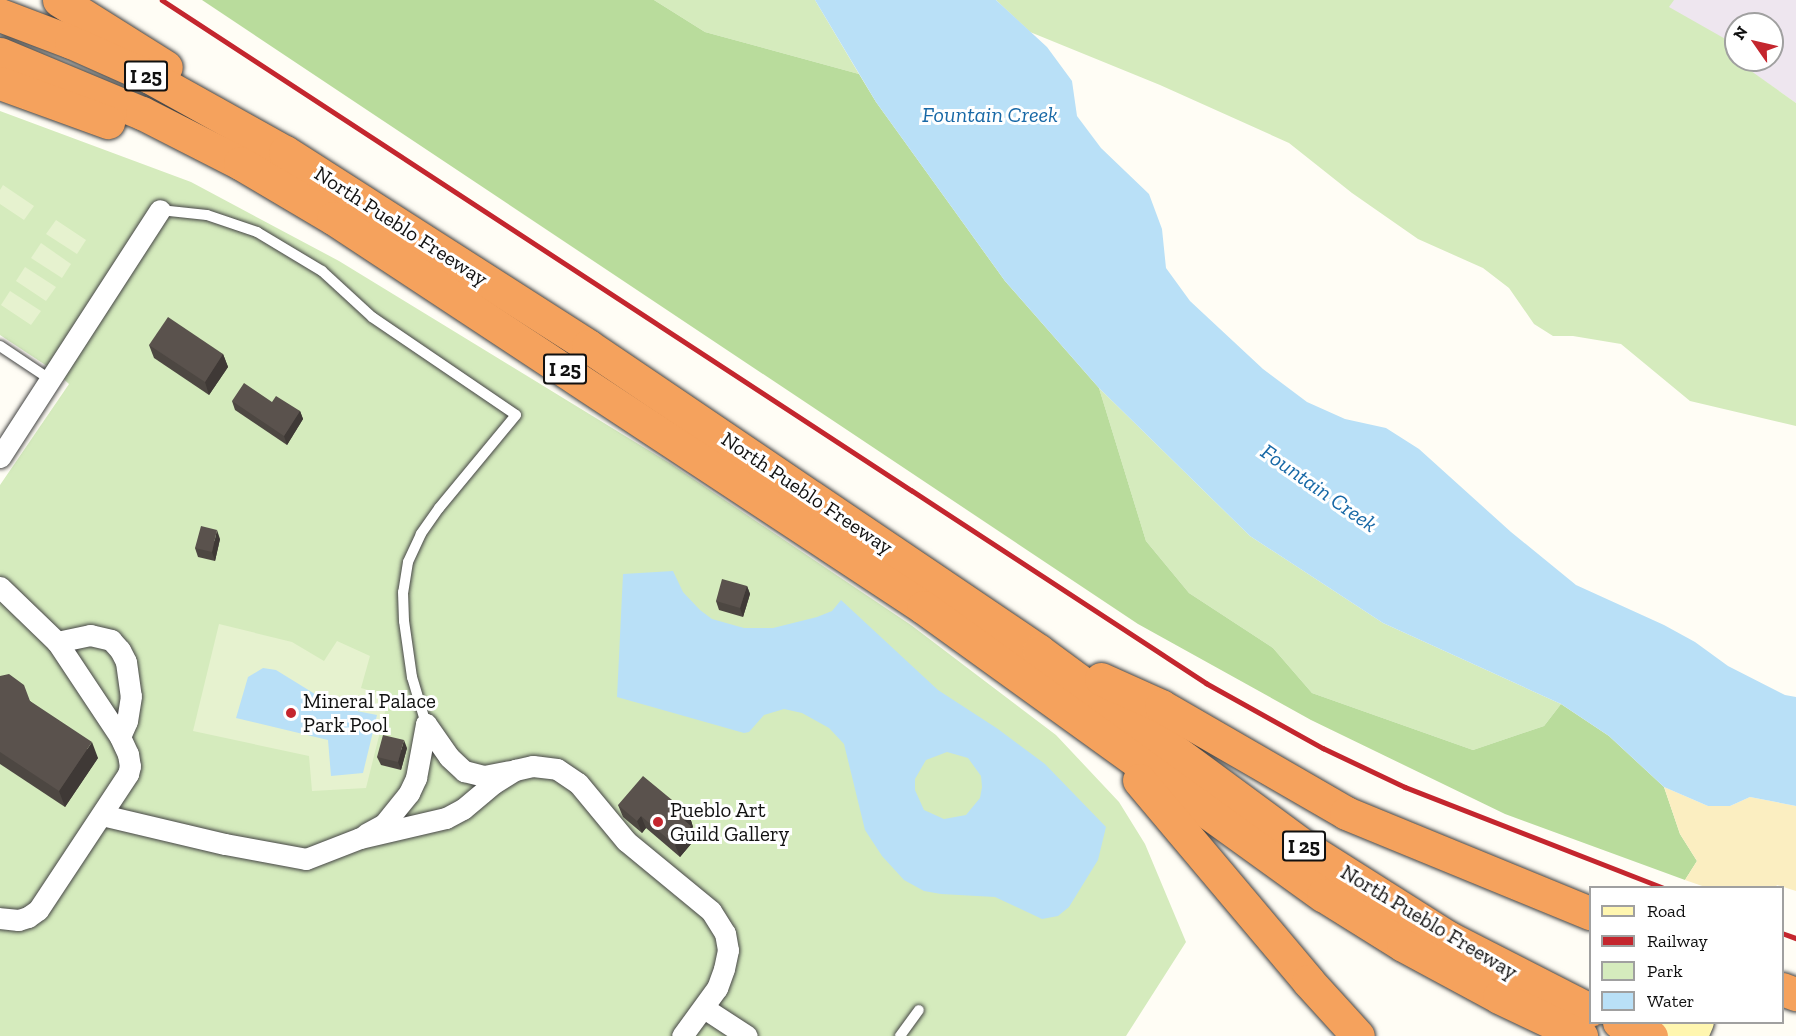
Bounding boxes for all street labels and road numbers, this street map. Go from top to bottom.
road number: I 25 [124,59,168,93]
street label: North Pueblo Freeway [310,161,492,291]
road number: I 25 [542,352,588,386]
street label: North Pueblo Freeway [716,426,898,560]
road number: I 25 [1282,829,1326,863]
street label: North Pueblo Freeway [1336,859,1522,985]

